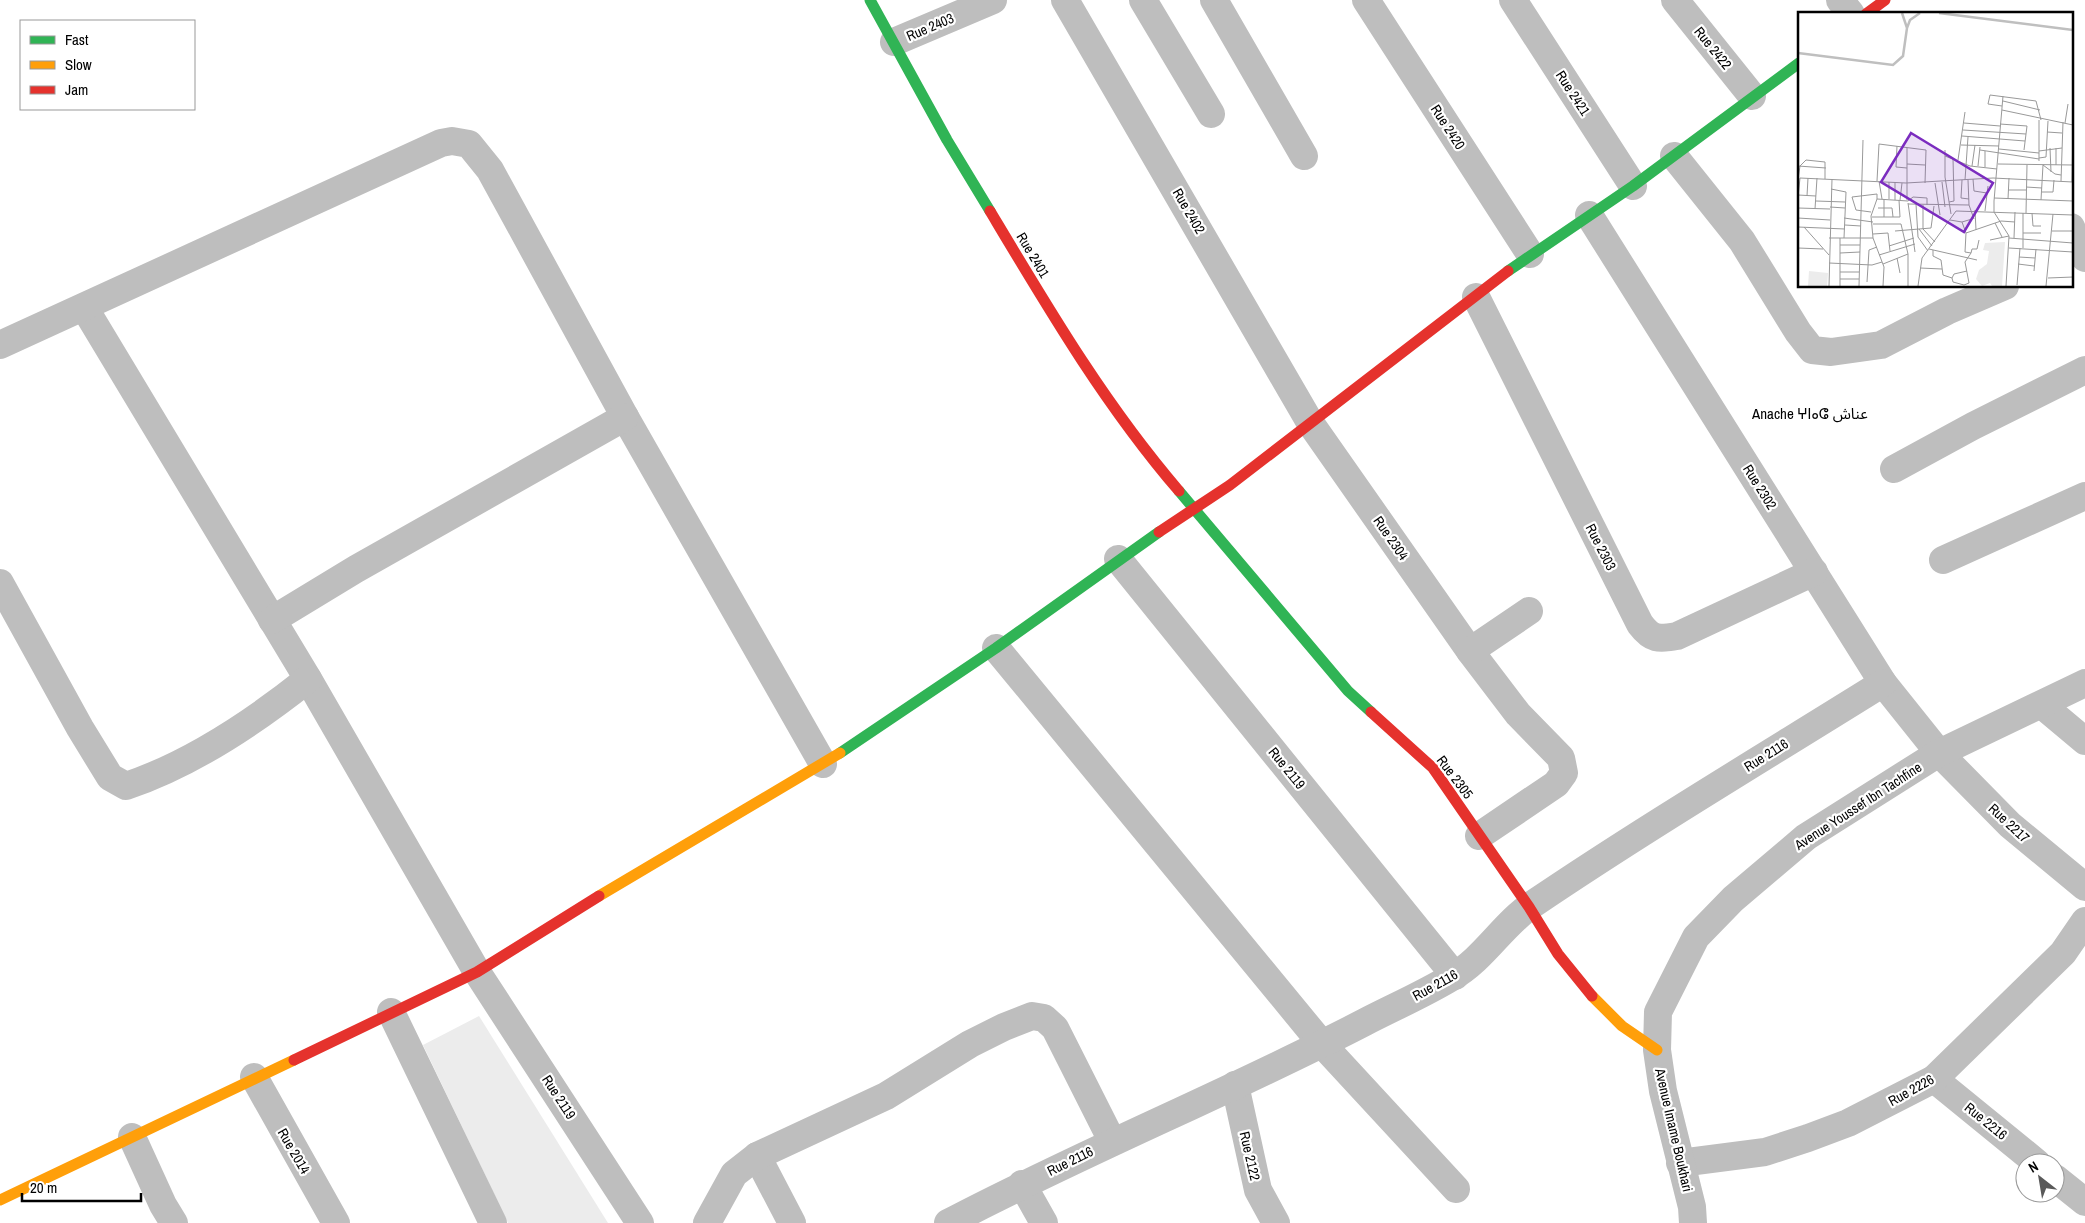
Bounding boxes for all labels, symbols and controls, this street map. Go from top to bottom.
street label: Rue 2403 [904,9,956,45]
inset map [1798,12,2072,288]
legend [20,20,195,110]
street label: Rue 2422 [1690,23,1736,73]
text: Fast [65,29,89,50]
text: Slow [65,54,92,75]
street label: Rue 2421 [1552,67,1594,119]
text: Jam [65,79,88,100]
street label: Rue 2420 [1427,101,1469,153]
street label: Rue 2402 [1169,185,1209,237]
street label: Rue 2401 [1012,229,1054,281]
district label: Anache ⵖⵏⴰⵛ عناش [1751,403,1868,424]
street label: Rue 2302 [1739,461,1781,513]
street label: Rue 2304 [1369,512,1413,564]
street label: Rue 2303 [1582,521,1620,573]
street label: Rue 2116 [1740,734,1792,776]
street label: Rue 2119 [1265,743,1309,793]
street label: Rue 2305 [1433,752,1477,802]
street label: Avenue Youssef Ibn Tachfine [1790,758,1925,854]
street label: Rue 2217 [1985,799,2033,847]
street label: Rue 2116 [1409,965,1461,1005]
street label: Avenue Imame Boukhari [1651,1066,1697,1193]
street label: Rue 2226 [1885,1070,1937,1110]
street label: Rue 2119 [538,1072,580,1122]
street label: Rue 2216 [1961,1098,2011,1144]
street label: Rue 2014 [274,1125,315,1178]
street label: Rue 2122 [1236,1130,1264,1182]
street label: Rue 2116 [1044,1142,1096,1180]
north arrow [2015,1153,2065,1203]
text: N [2025,1157,2041,1177]
scale bar [22,1170,141,1202]
text: 20 m [30,1177,57,1198]

